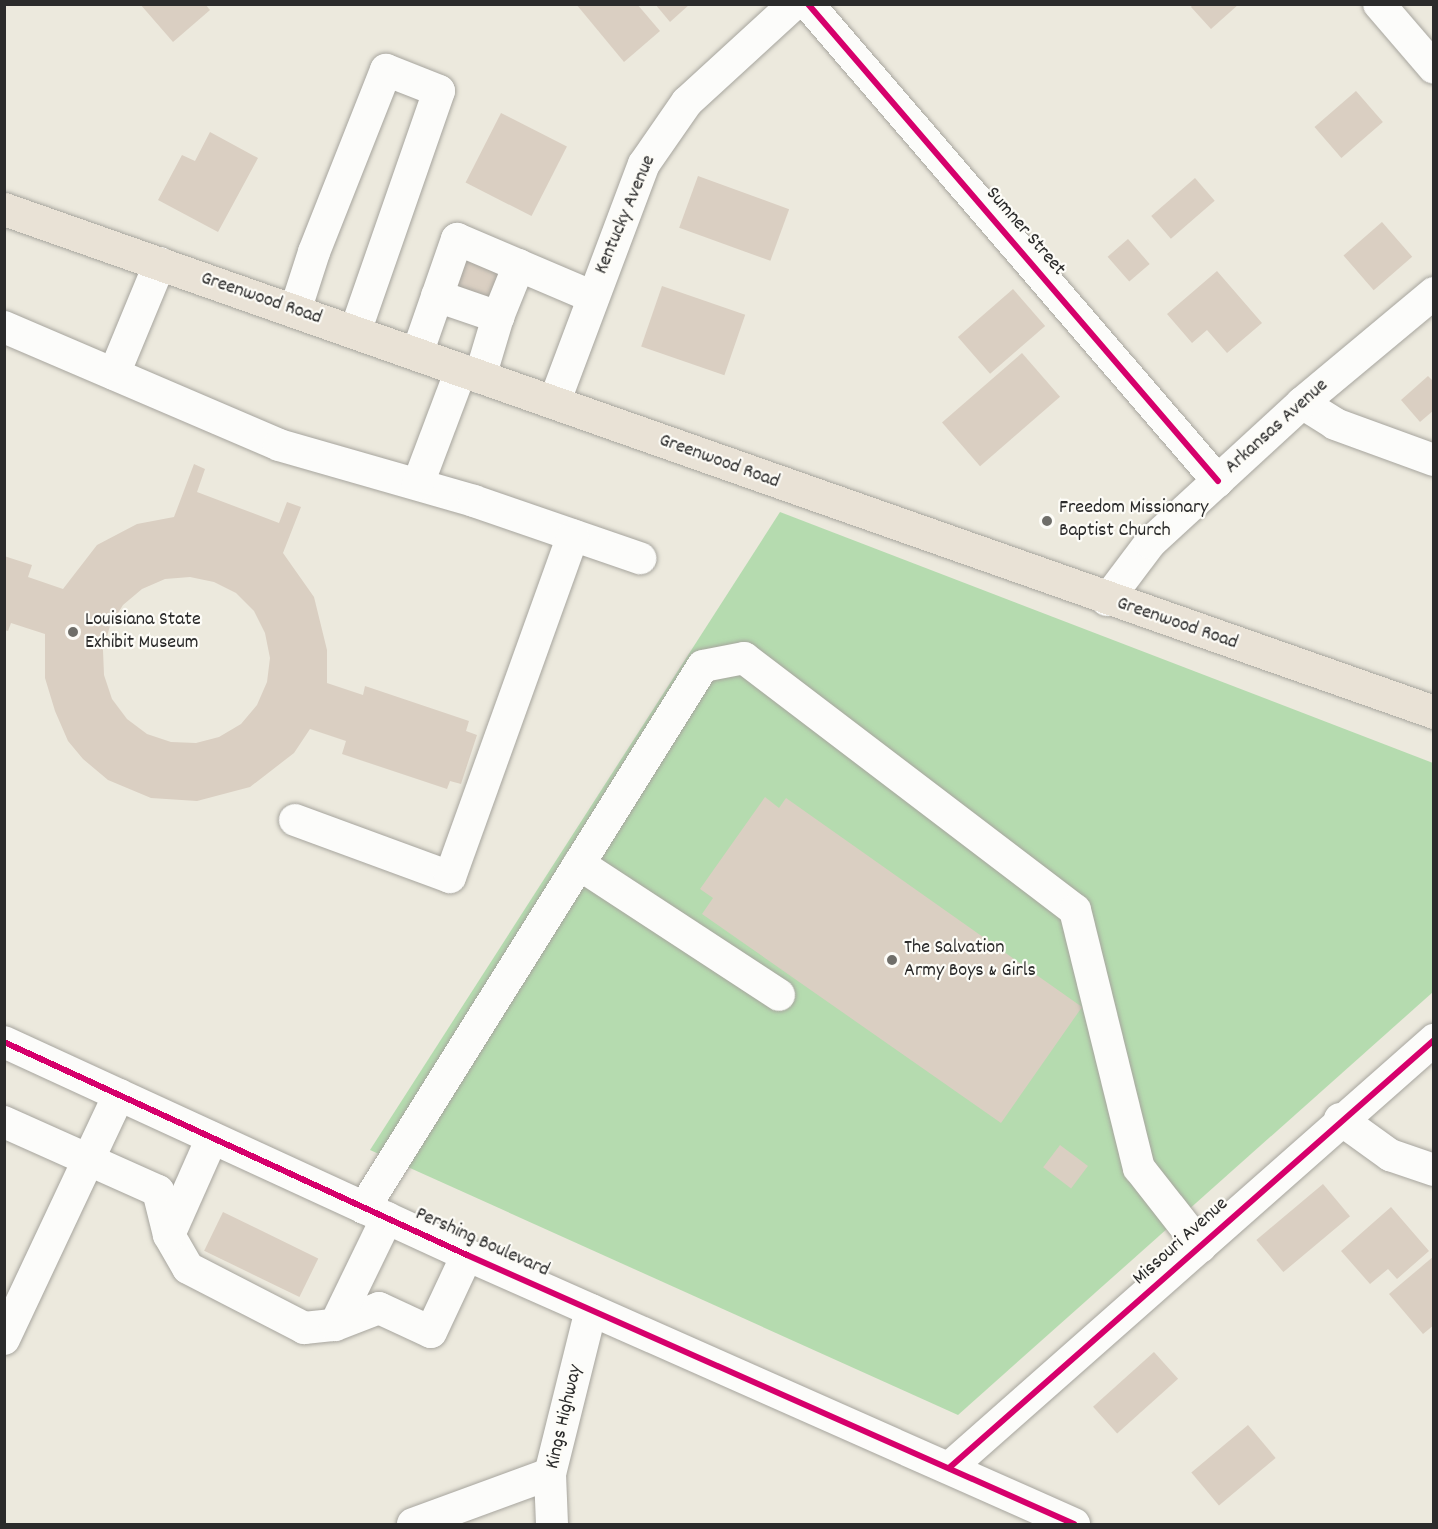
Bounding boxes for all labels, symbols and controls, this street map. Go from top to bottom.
street label: Kentucky Avenue [590,152,662,278]
street label: Sumner Street [980,183,1070,281]
street label: Greenwood Road [197,267,325,331]
street label: Arkansas Avenue [1220,374,1334,480]
street label: Greenwood Road [656,429,782,495]
place label: Freedom Missionary Baptist Church [1059,497,1208,544]
marker: Freedom Missionary Baptist Church [1040,514,1054,528]
street label: Greenwood Road [1113,592,1241,656]
place label: Louisiana State Exhibit Museum [85,608,201,655]
marker: Louisiana State Exhibit Museum [66,625,80,639]
place label: The Salvation Army Boys & Girls [904,936,1036,983]
marker: The Salvation Army Boys & Girls [885,953,899,967]
street label: Missouri Avenue [1128,1193,1234,1291]
street label: Pershing Boulevard [411,1203,553,1283]
street label: Kings Highway [541,1363,589,1471]

